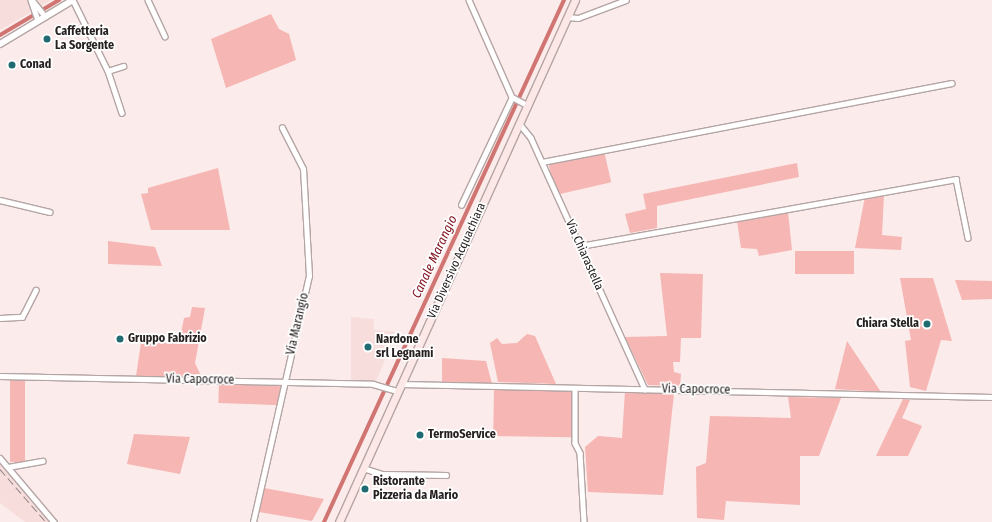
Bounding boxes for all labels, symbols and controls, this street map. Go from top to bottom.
place label: Caffetteria La Sorgente [55,25,114,53]
marker: Caffetteria La Sorgente [42,34,52,44]
place label: Conad [20,58,51,72]
marker: Conad [7,60,17,70]
street label: Via Diversivo Acquachiara [425,201,489,321]
water label: Canale Marangio [409,213,461,301]
street label: Via Chiarastella [562,218,606,292]
street label: Via Marangio [284,292,312,356]
place label: Chiara Stella [856,317,919,331]
marker: Chiara Stella [922,319,932,329]
place label: Gruppo Fabrizio [128,332,207,346]
place label: Nardone srl Legnami [376,333,433,361]
marker: Gruppo Fabrizio [115,334,125,344]
marker: Nardone srl Legnami [363,342,373,352]
street label: Via Capocroce [166,372,234,388]
street label: Via Capocroce [662,382,730,398]
place label: TermoService [428,428,496,442]
marker: TermoService [415,430,425,440]
place label: Ristorante Pizzeria da Mario [373,475,458,503]
marker: Ristorante Pizzeria da Mario [360,484,370,494]

